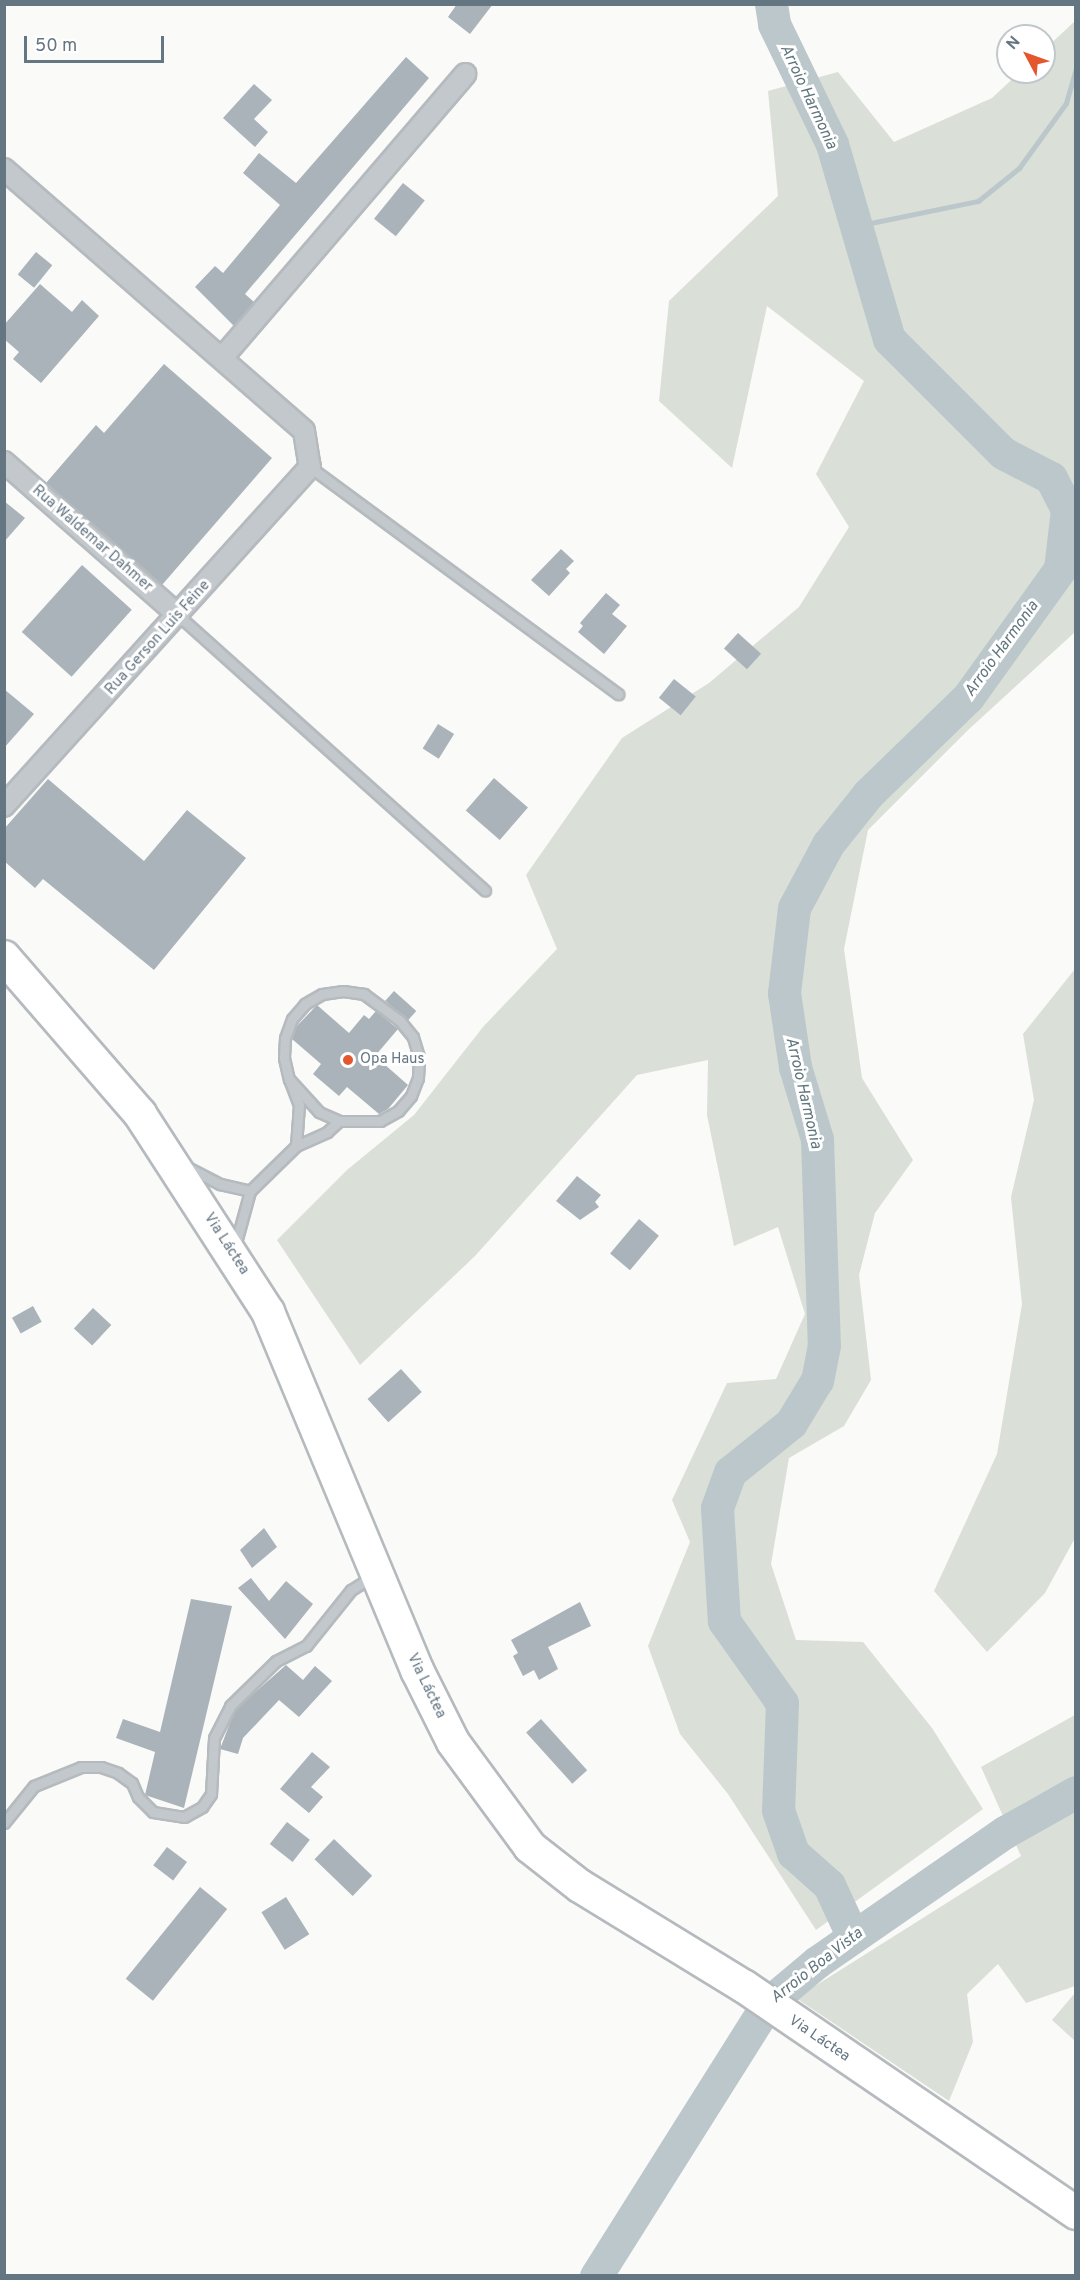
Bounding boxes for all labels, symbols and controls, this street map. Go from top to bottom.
scale bar [27,24,166,62]
north arrow [996,24,1056,84]
text: N [1003,33,1025,54]
text: 50 m [35,35,77,58]
water label: Arroio Harmonia [775,41,841,153]
street label: Rua Waldemar Dahmer [28,482,156,596]
street label: Rua Gerson Luis Feine [102,577,214,699]
water label: Arroio Harmonia [961,597,1043,701]
water label: Arroio Harmonia [781,1036,825,1150]
place label: Opa Haus [360,1051,425,1069]
marker: Opa Haus [341,1053,355,1067]
street label: Via Láctea [199,1210,253,1278]
street label: Via Láctea [403,1651,449,1721]
water label: Arroio Boa Vista [767,1924,867,2008]
street label: Via Láctea [785,2012,853,2066]

